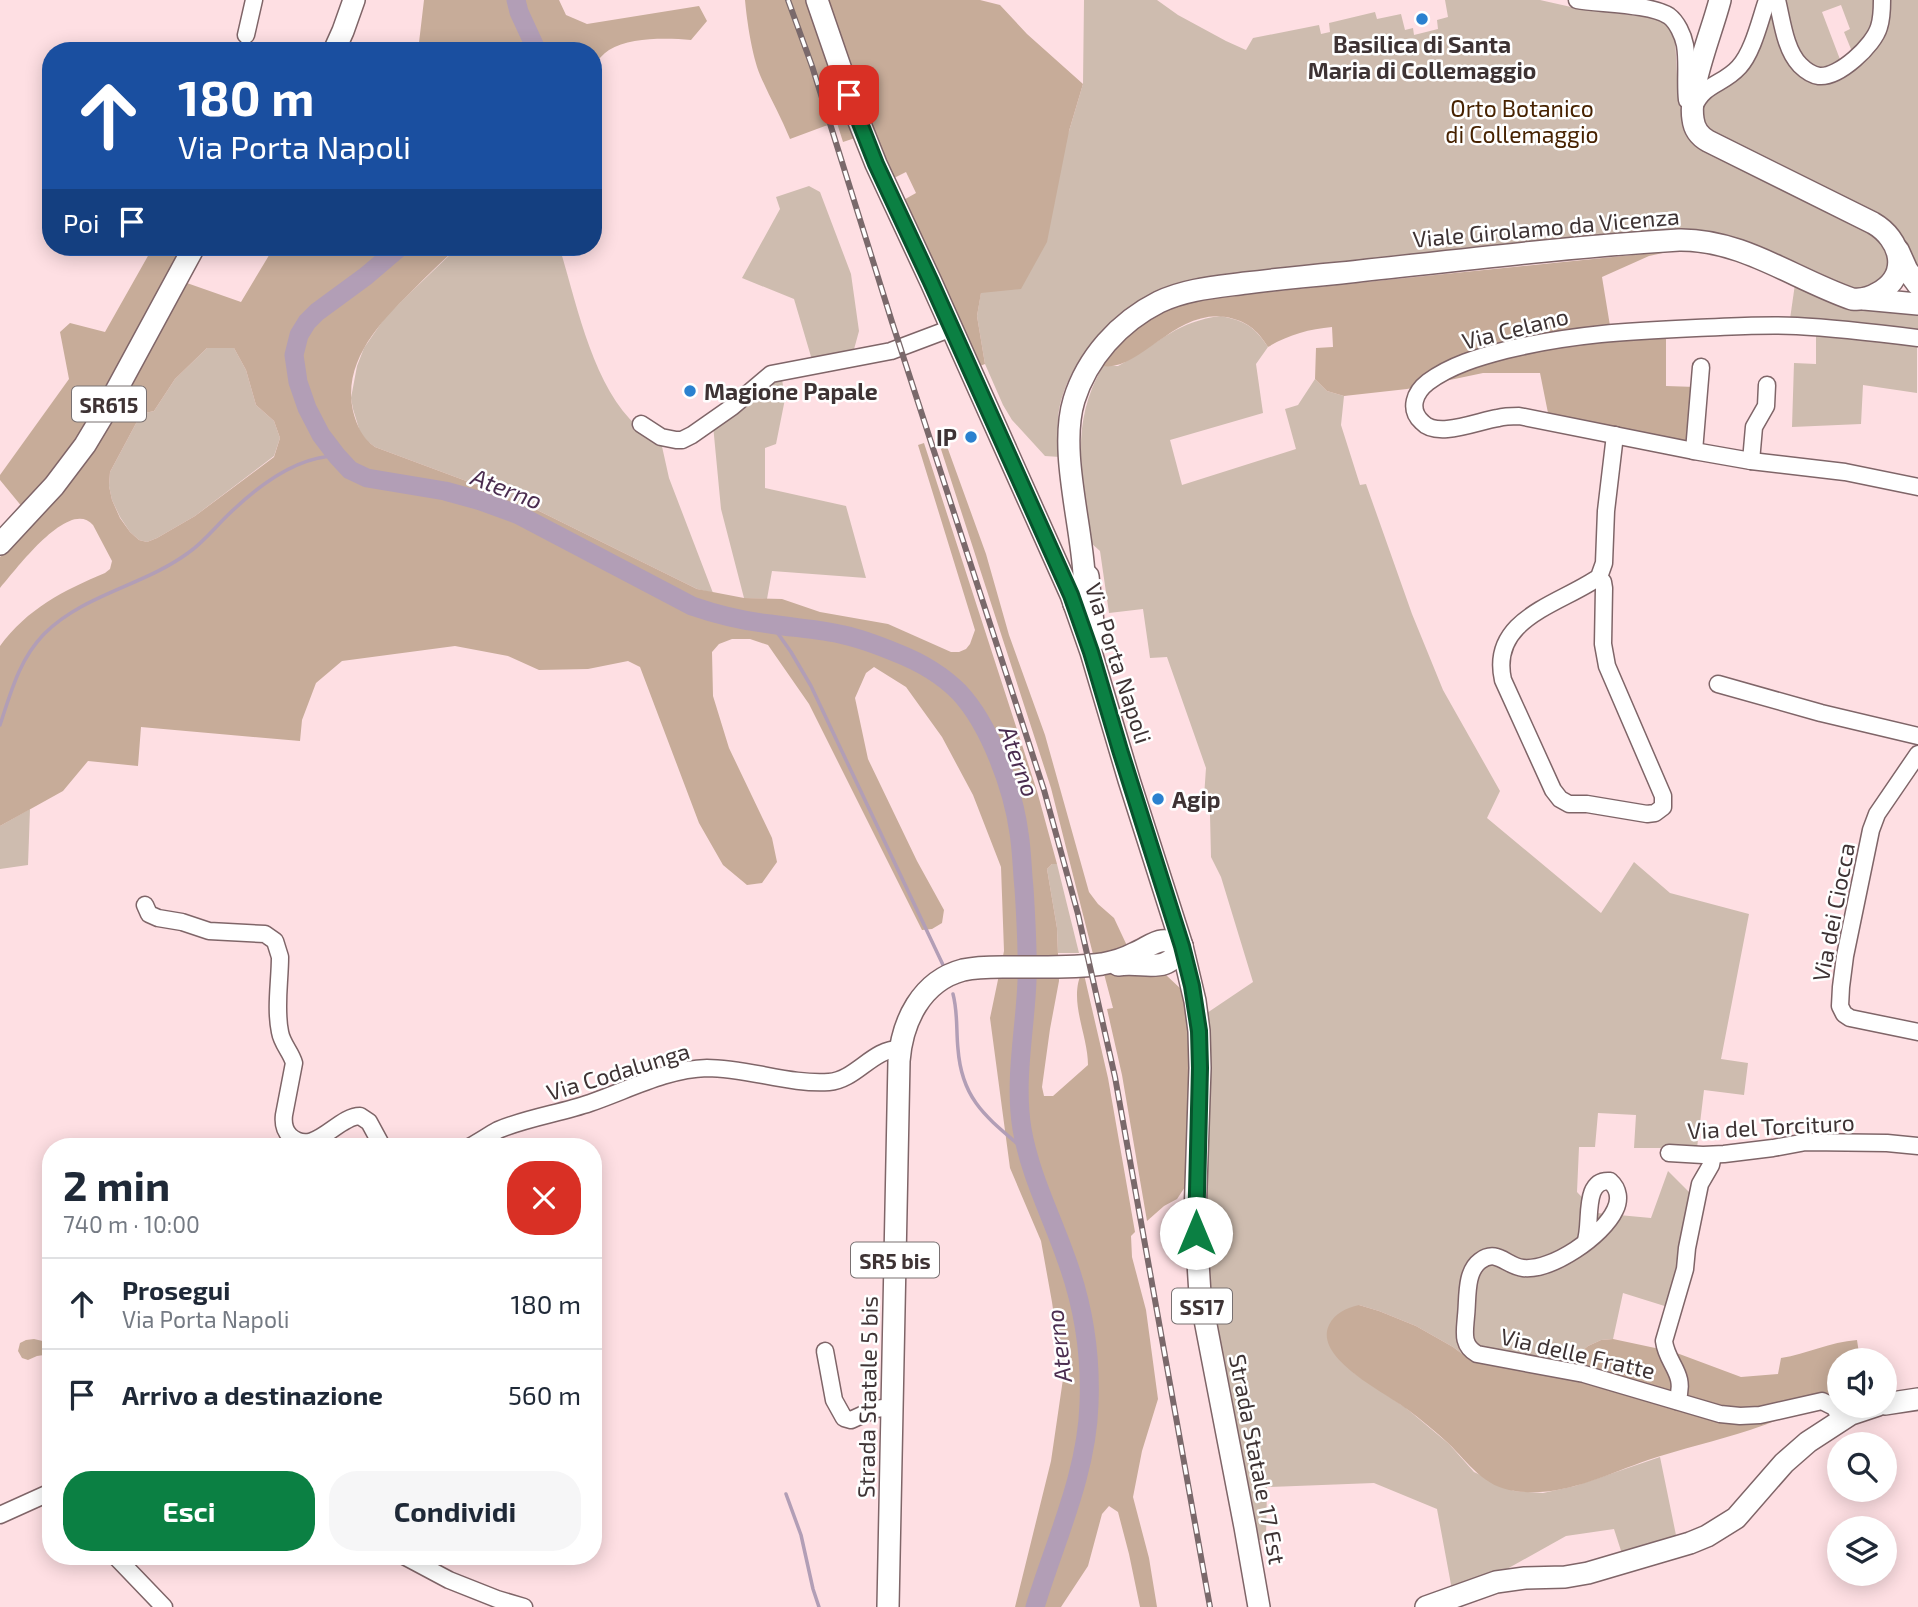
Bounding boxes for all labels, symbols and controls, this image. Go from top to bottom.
marker: Basilica di Santa Maria di Collemaggio [1414,11,1430,27]
place label: Basilica di Santa Maria di Collemaggio [1308,30,1536,84]
pin [819,65,879,125]
text: 180 m [178,67,314,126]
icon: ahead [63,70,154,161]
icon: arrive [830,76,868,114]
park label: Orto Botanico di Collemaggio [1445,94,1599,148]
text: Via Porta Napoli [178,127,411,165]
street label: Viale Girolamo da Vicenza [1411,201,1681,253]
icon: arrive [113,203,151,241]
text: Poi [63,207,99,238]
street label: Via Celano [1459,301,1571,355]
place label: Magione Papale [704,377,878,405]
marker: Magione Papale [682,383,698,399]
road number: SR615 [72,386,146,422]
place label: IP [936,423,957,451]
marker: IP [963,429,979,445]
water label: Aterno [467,461,546,515]
street label: Via Porta Napoli [1080,579,1158,747]
water label: Aterno [993,721,1046,800]
place label: Agip [1172,785,1221,813]
marker: Agip [1150,791,1166,807]
street label: Via dei Ciocca [1806,840,1860,984]
street label: Via Codalunga [543,1036,693,1106]
street label: Via del Torcituro [1687,1108,1855,1144]
text: 2 min [63,1159,170,1209]
button: close [507,1161,581,1235]
position arrow [1159,1196,1233,1270]
text: 740 m · 10:00 [63,1210,200,1238]
road number: SR5 bis [851,1242,939,1278]
text: Prosegui [122,1274,230,1305]
icon: ahead [63,1285,101,1323]
text: 180 m [511,1288,581,1319]
road number: SS17 [1172,1288,1232,1324]
street label: Strada Statale 5 bis [851,1296,883,1498]
text: Via Porta Napoli [122,1305,290,1333]
water label: Aterno [1039,1308,1077,1385]
street label: Via delle Fratte [1498,1322,1658,1384]
map controls [1827,1348,1897,1586]
button: sound [1827,1348,1897,1418]
street label: Strada Statale 17 Est [1224,1352,1292,1567]
icon: arrive [63,1376,101,1414]
text: Arrivo a destinazione [122,1379,383,1410]
text: 560 m [508,1379,581,1410]
button: search [1827,1432,1897,1502]
button: Esci [63,1471,315,1551]
button: Condividi [329,1471,581,1551]
button: layers [1827,1516,1897,1586]

